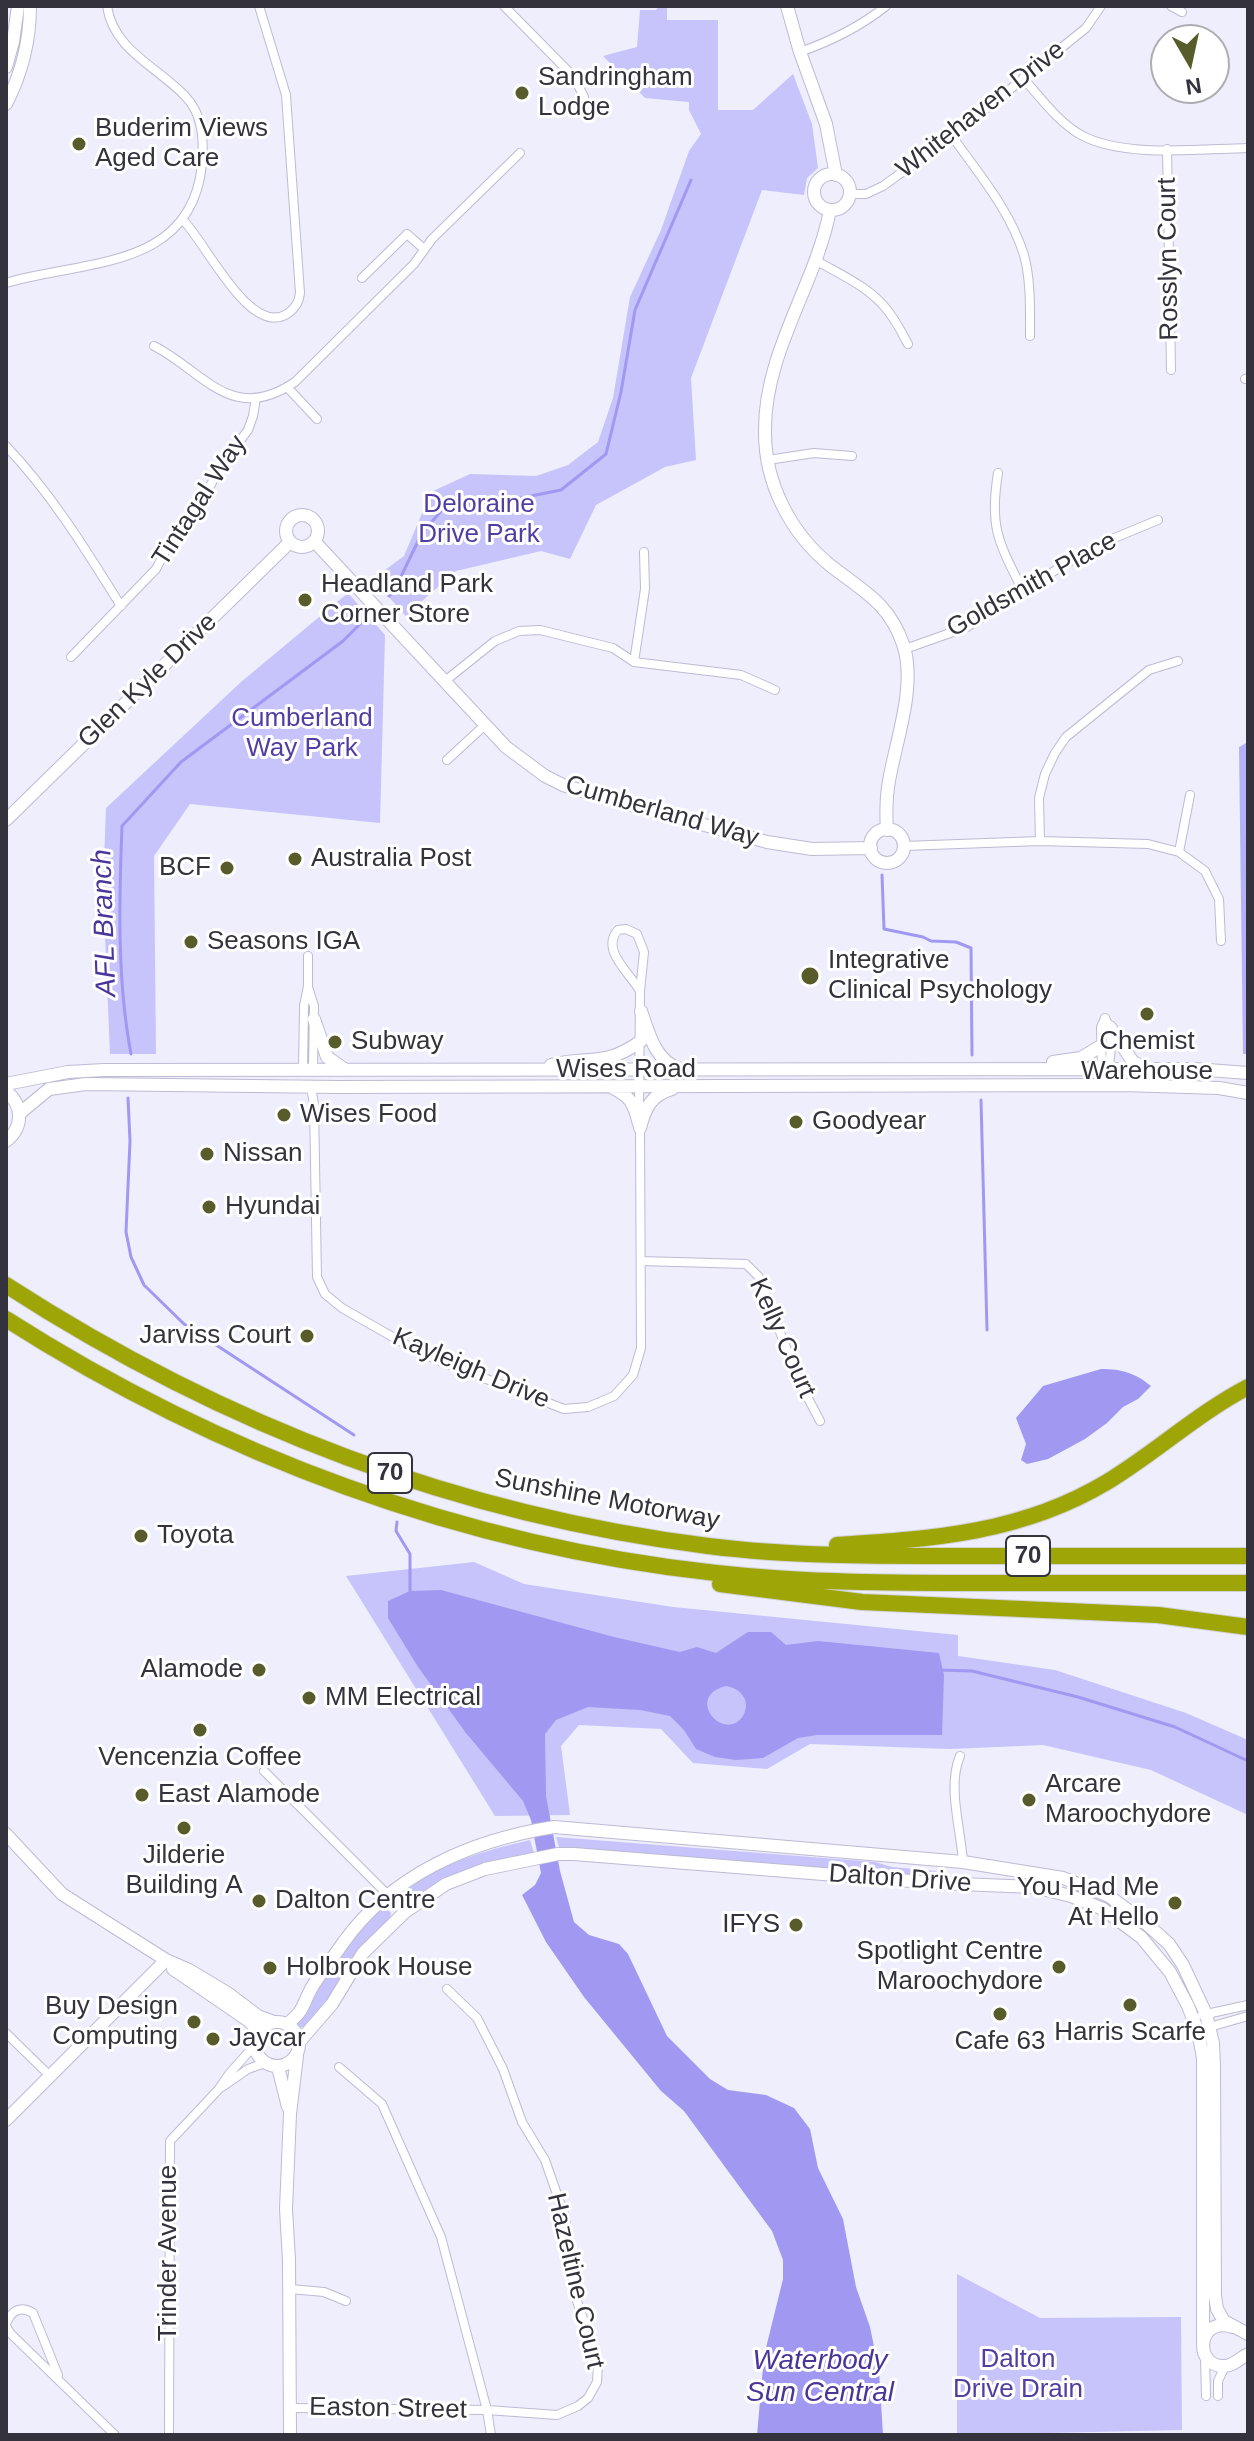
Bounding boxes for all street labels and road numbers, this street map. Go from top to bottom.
street label: Whitehaven Drive [891,35,1071,185]
street label: Rosslyn Court [1152,177,1186,341]
street label: Tintagal Way [146,430,254,572]
street label: Goldsmith Place [942,525,1122,645]
street label: Glen Kyle Drive [72,607,224,755]
street label: Cumberland Way [562,769,762,855]
street label: Wises Road [556,1054,696,1086]
street label: Kelly Court [742,1274,822,1402]
street label: Kayleigh Drive [388,1322,554,1416]
road number: 70 [368,1453,412,1493]
street label: Sunshine Motorway [492,1463,722,1537]
road number: 70 [1006,1536,1050,1576]
street label: Dalton Drive [828,1858,972,1900]
street label: Trinder Avenue [153,2165,185,2341]
street label: Hazeltine Court [540,2190,610,2372]
street label: Easton Street [309,2392,467,2426]

